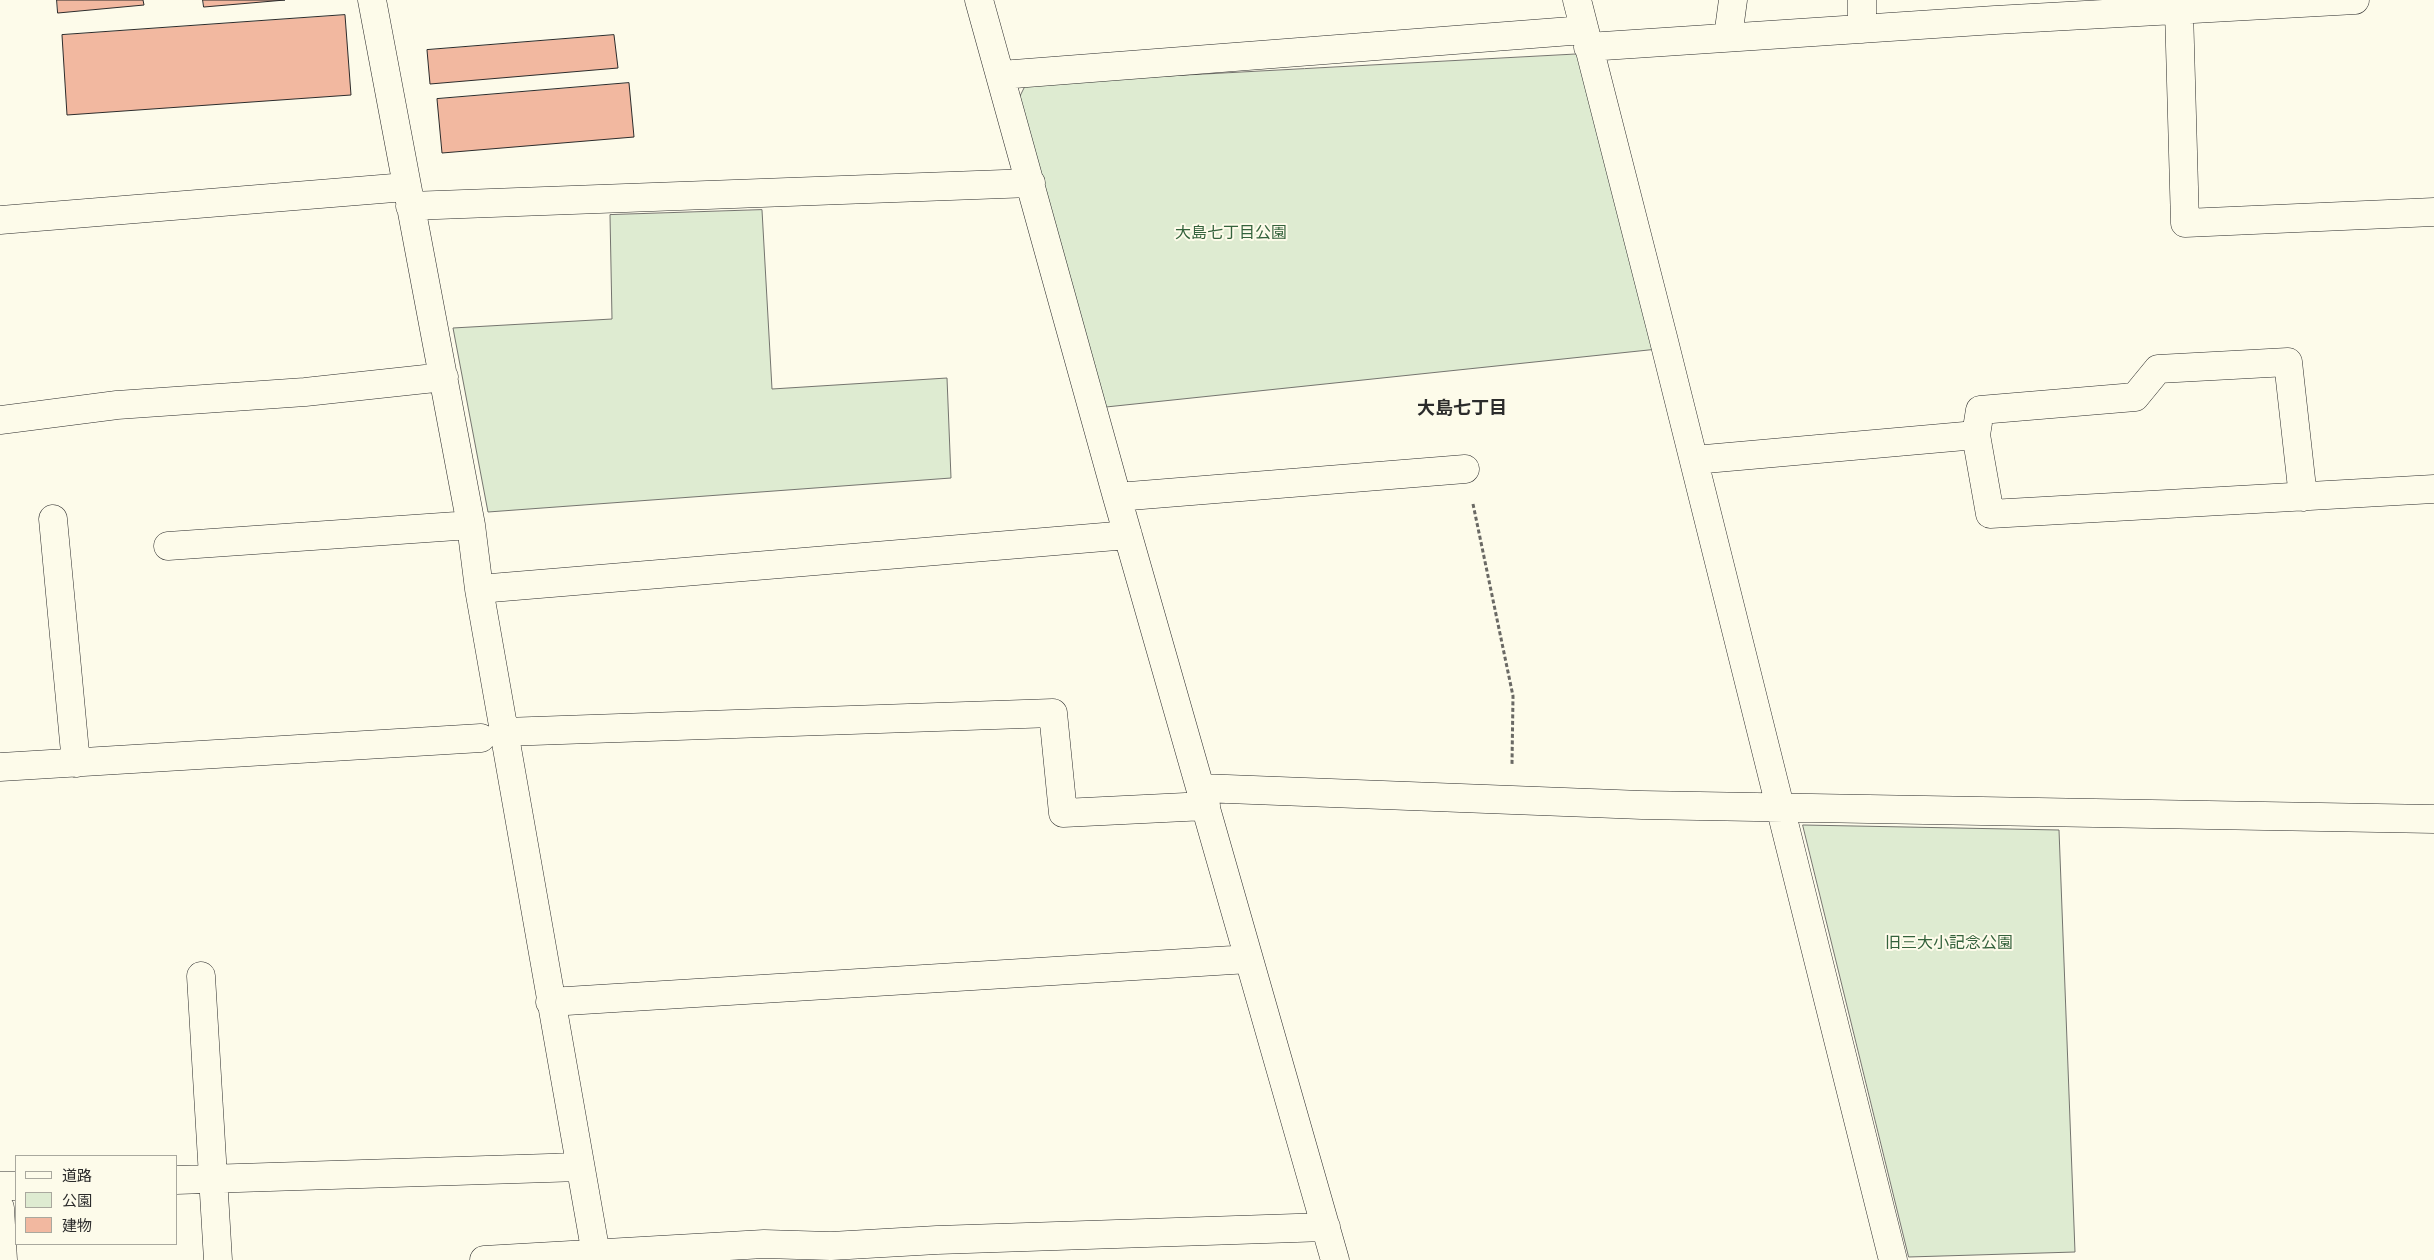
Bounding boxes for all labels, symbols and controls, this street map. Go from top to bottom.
park label: 大島七丁目公園 [1175,223,1287,243]
district label: 大島七丁目 [1417,398,1507,420]
park label: 旧三大小記念公園 [1885,933,2013,953]
legend [15,1155,178,1245]
text: 道路 [62,1167,92,1185]
text: 公園 [62,1192,92,1210]
text: 建物 [62,1217,92,1235]

